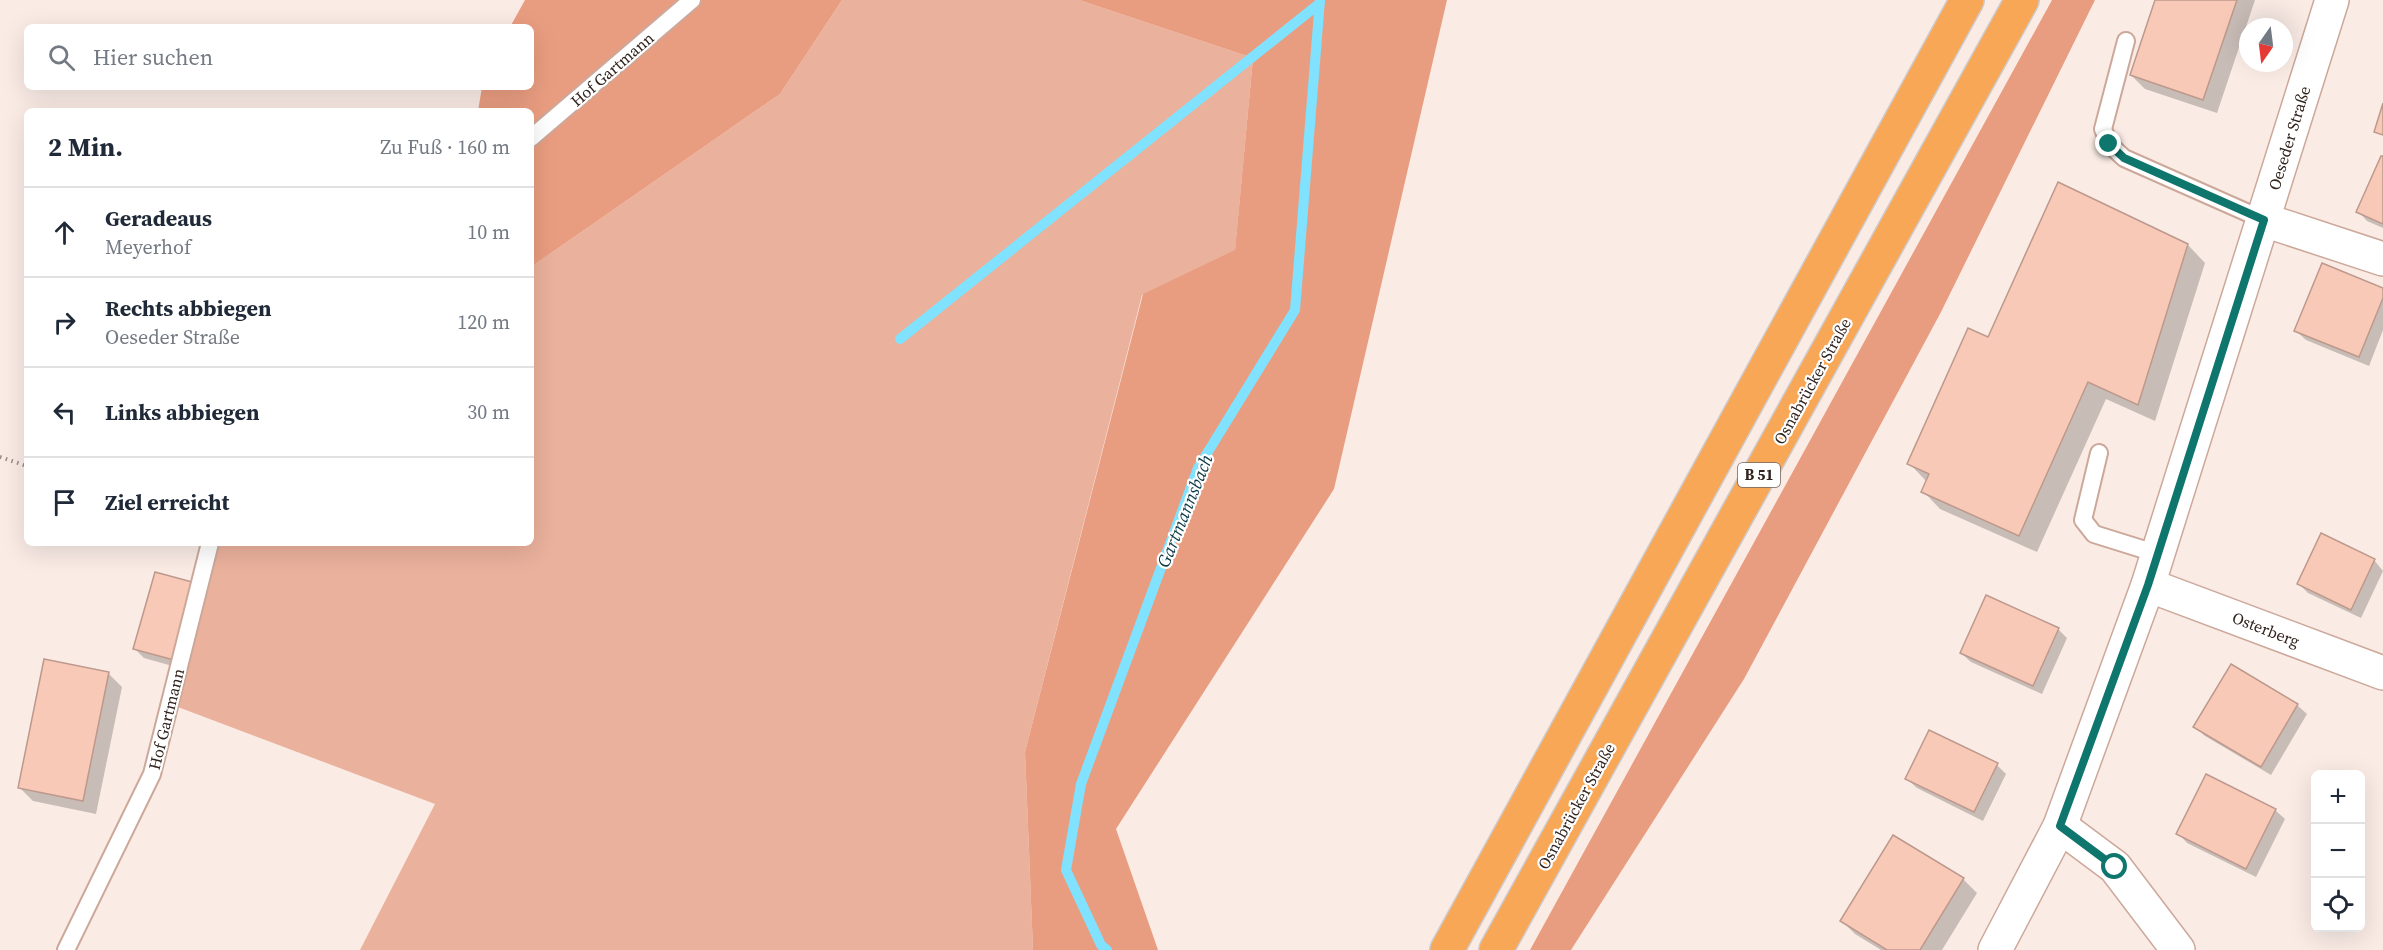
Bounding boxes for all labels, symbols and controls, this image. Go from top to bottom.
north arrow [2239,18,2293,72]
search box [24,24,534,90]
street label: Hof Gartmann [566,27,659,111]
icon: search [45,41,78,74]
text: Hier suchen [93,42,213,72]
street label: Oeseder Straße [2263,83,2315,193]
text: 2 Min. [48,129,123,165]
route end [2095,130,2121,156]
text: Zu Fuß · 160 m [380,133,510,161]
text: Geradeaus [105,203,212,233]
icon: ahead [48,216,81,249]
text: 10 m [467,218,510,246]
text: Meyerhof [105,233,191,261]
text: Rechts abbiegen [105,293,272,323]
icon: right [48,306,81,339]
text: 120 m [457,308,510,336]
street label: Osnabrücker Straße [1768,314,1856,448]
text: Oeseder Straße [105,323,240,351]
icon: left [48,396,81,429]
text: Links abbiegen [105,397,260,427]
text: 30 m [467,398,510,426]
water label: Gartmannsbach [1150,450,1219,571]
road number: B 51 [1738,463,1780,487]
icon: arrive [48,486,81,519]
text: Ziel erreicht [105,487,229,517]
street label: Osterberg [2229,606,2303,652]
street label: Hof Gartmann [143,666,189,772]
street label: Osnabrücker Straße [1532,739,1620,873]
map controls [2311,770,2365,932]
button: + [2311,770,2365,824]
button: − [2311,824,2365,878]
route start [2101,853,2127,879]
button: locate [2311,878,2365,932]

